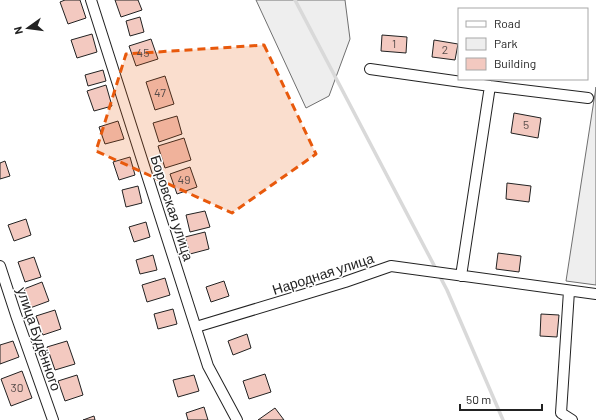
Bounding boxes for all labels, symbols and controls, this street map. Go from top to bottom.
north arrow [8,8,48,48]
legend [458,8,588,80]
text: Road [494,16,521,30]
text: N [11,25,25,36]
house number: 1 [392,36,396,50]
text: Park [494,36,518,50]
house number: 2 [442,42,448,56]
house number: 45 [137,45,149,59]
text: Building [494,56,536,70]
house number: 47 [154,85,166,99]
house number: 5 [523,117,529,131]
street label: Боровская улица [147,153,198,263]
house number: 49 [178,172,190,186]
street label: Народная улица [270,249,376,298]
street label: улица Будённого [14,285,65,393]
house number: 30 [11,380,23,394]
scale bar [460,386,542,412]
text: 50 m [466,392,491,406]

